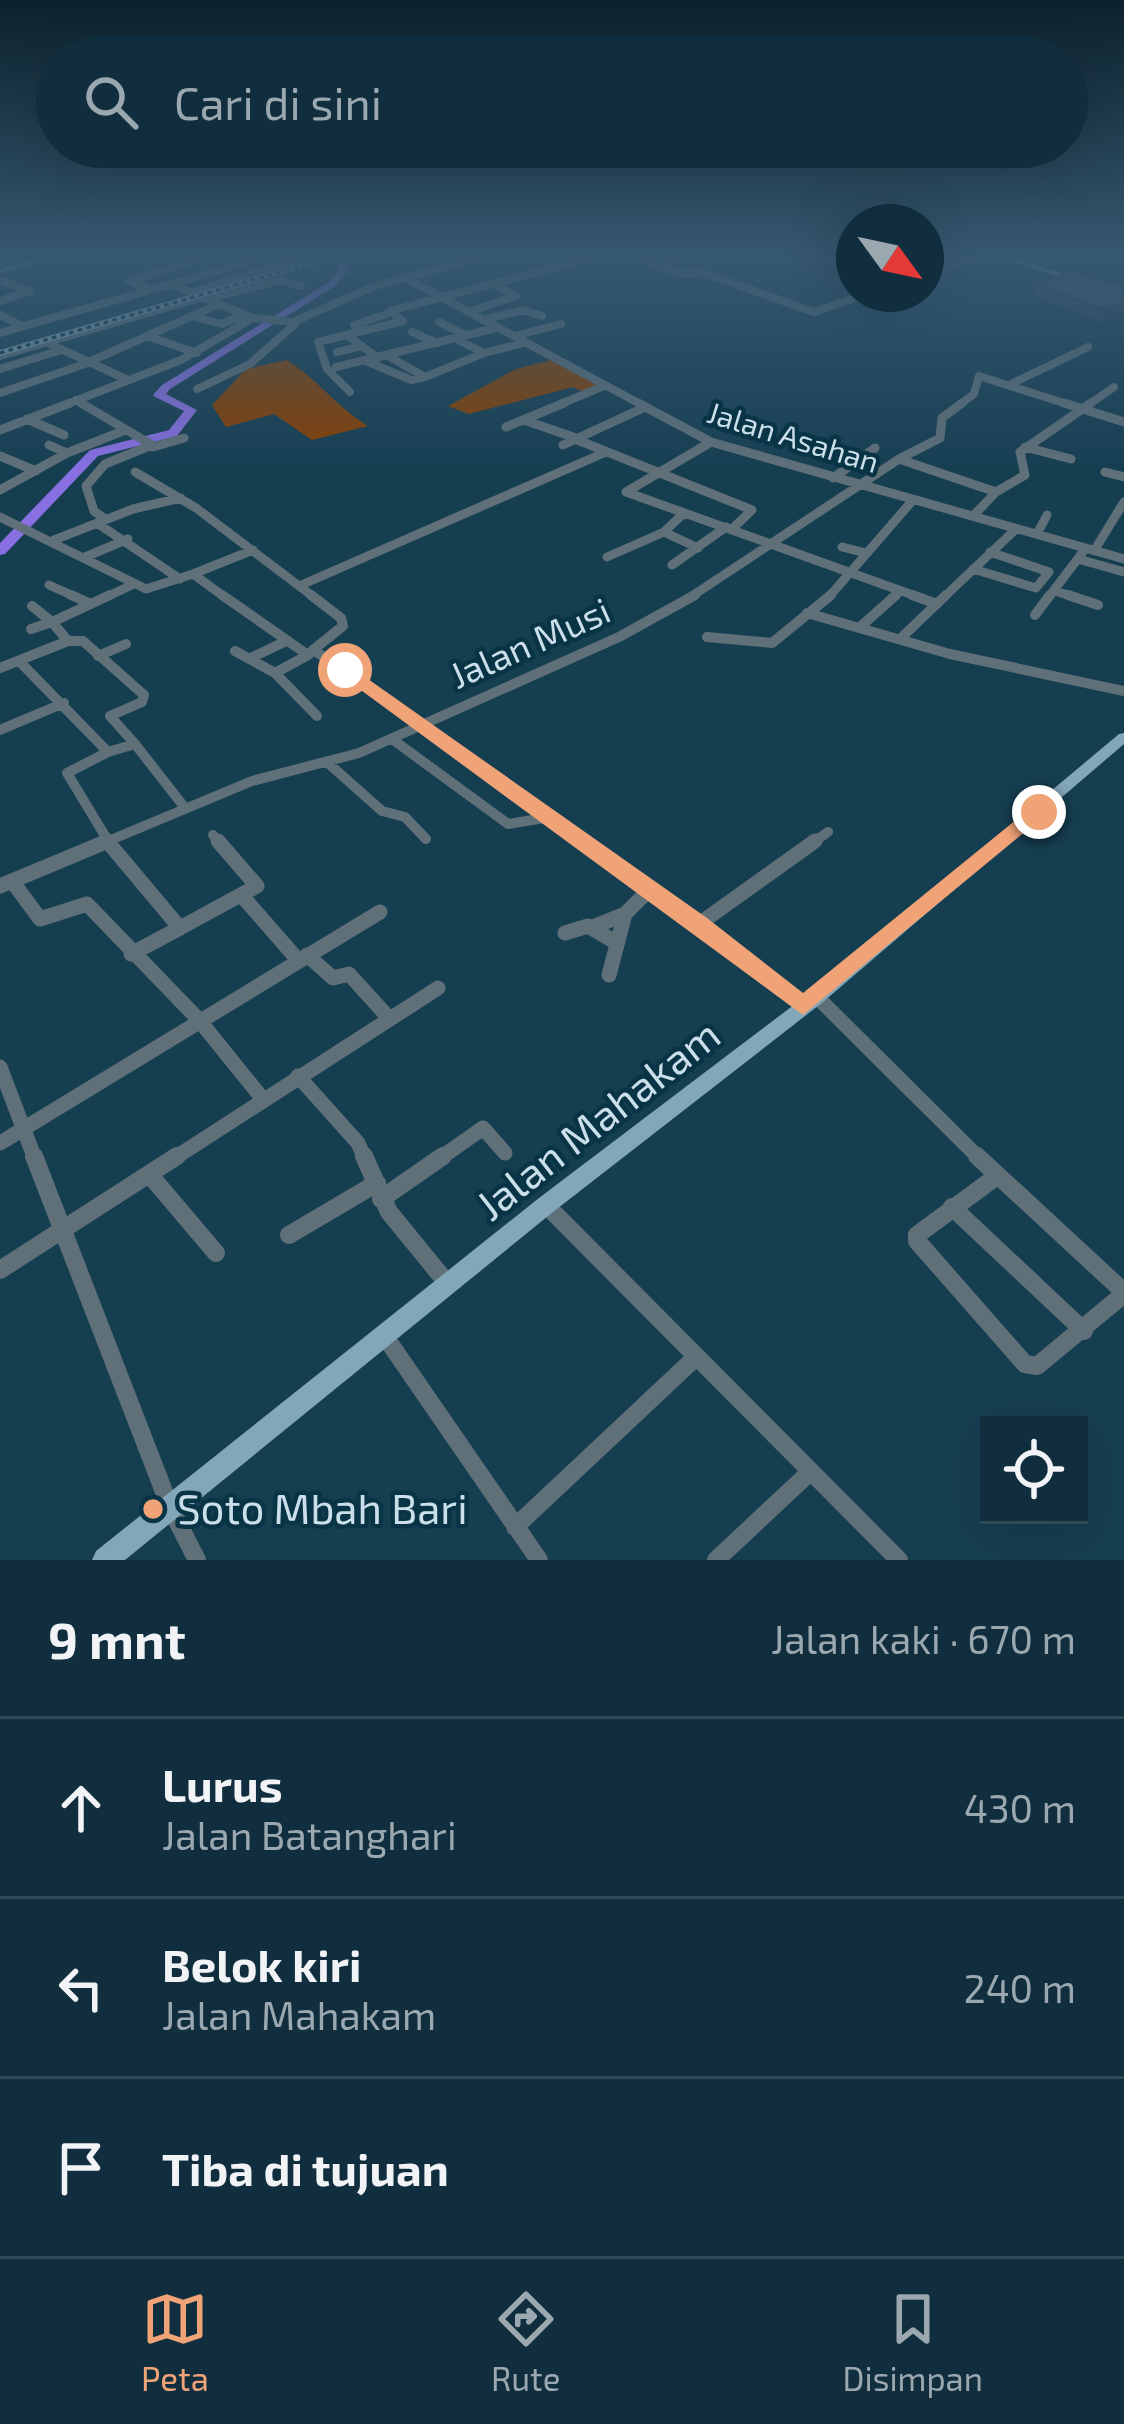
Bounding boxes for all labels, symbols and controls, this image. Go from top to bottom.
search box [36,36,1088,168]
icon: search [78,69,144,135]
text: Cari di sini [174,75,382,129]
north arrow [836,204,944,312]
street label: Jalan Asahan [704,393,884,479]
street label: Jalan Musi [443,587,616,696]
route start [318,643,372,697]
route end [1012,785,1066,839]
street label: Jalan Mahakam [465,1008,728,1229]
map controls [980,1416,1088,1524]
button: locate [980,1416,1088,1524]
place label: Soto Mbah Bari [177,1482,468,1532]
marker: Soto Mbah Bari [140,1496,166,1522]
text: 9 mnt [48,1608,186,1669]
text: Jalan kaki · 670 m [771,1615,1076,1662]
text: Lurus [162,1757,283,1811]
icon: ahead [48,1775,114,1841]
text: 430 m [964,1784,1076,1831]
text: Jalan Batanghari [162,1811,457,1858]
text: Belok kiri [162,1937,361,1991]
icon: left [48,1955,114,2021]
text: 240 m [964,1964,1076,2011]
text: Jalan Mahakam [162,1991,436,2038]
icon: arrive [48,2135,114,2201]
text: Tiba di tujuan [162,2141,449,2195]
tab: Peta [141,2286,209,2398]
tab: Rute [491,2286,560,2398]
tab: Disimpan [843,2286,983,2398]

